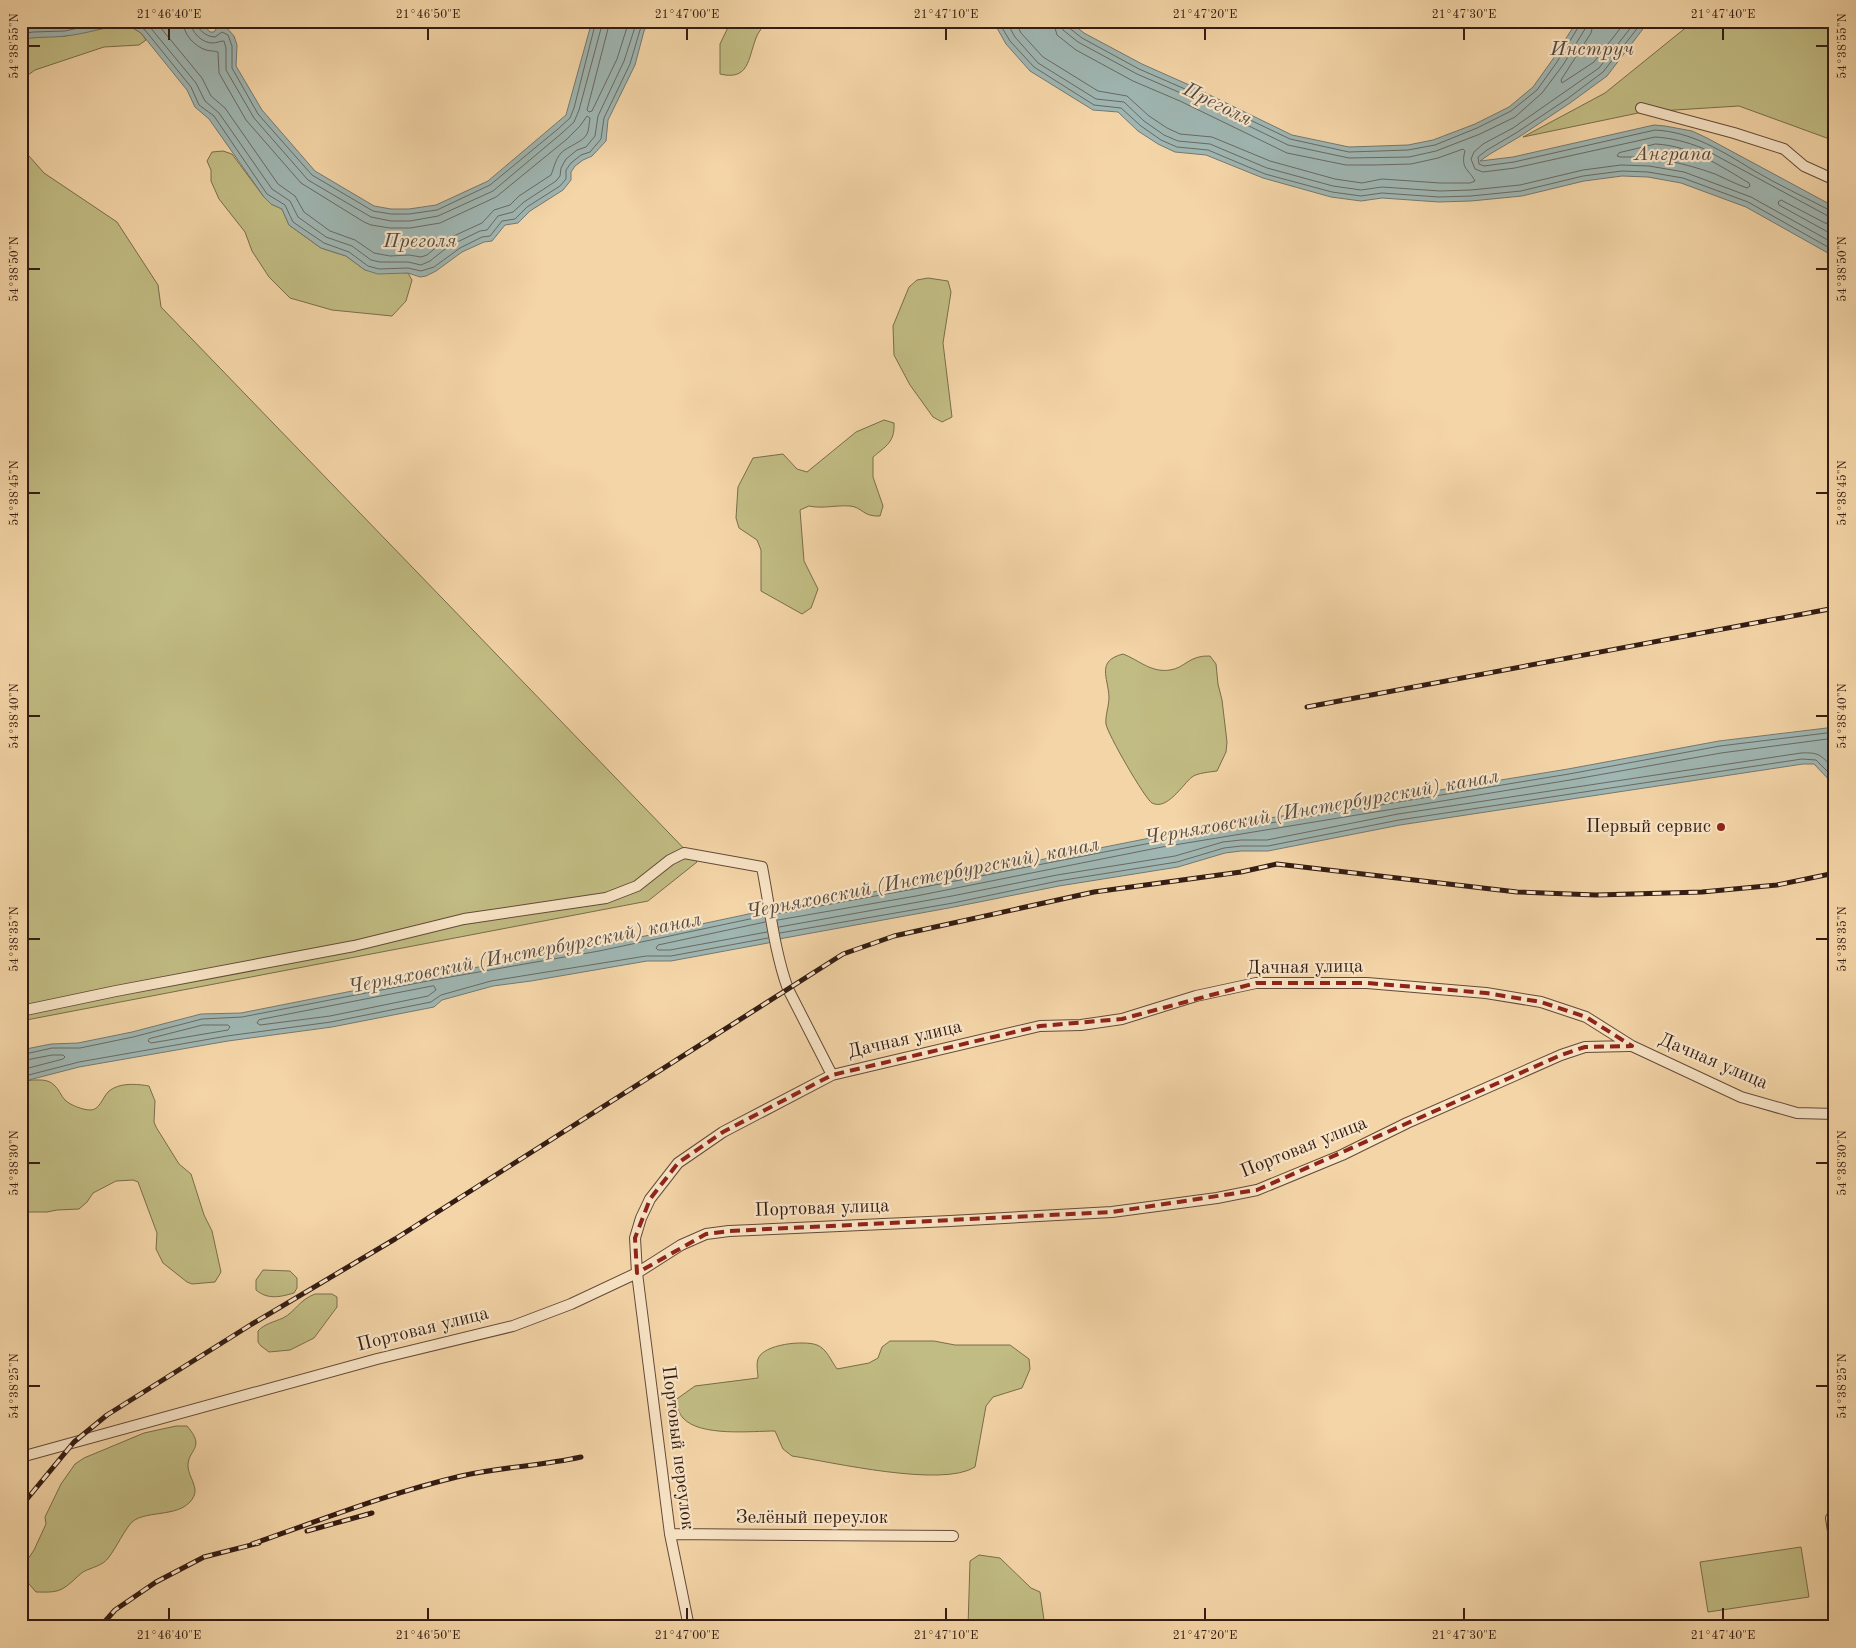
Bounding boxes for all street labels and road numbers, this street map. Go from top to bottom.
street label: Дачная улица [1247,957,1364,979]
street label: Дачная улица [846,1017,965,1062]
street label: Дачная улица [1656,1030,1771,1094]
street label: Портовая улица [1238,1114,1371,1182]
street label: Портовая улица [754,1197,890,1221]
street label: Портовая улица [355,1304,491,1356]
street label: Портовый переулок [658,1365,697,1532]
street label: Зелёный переулок [736,1509,889,1528]

